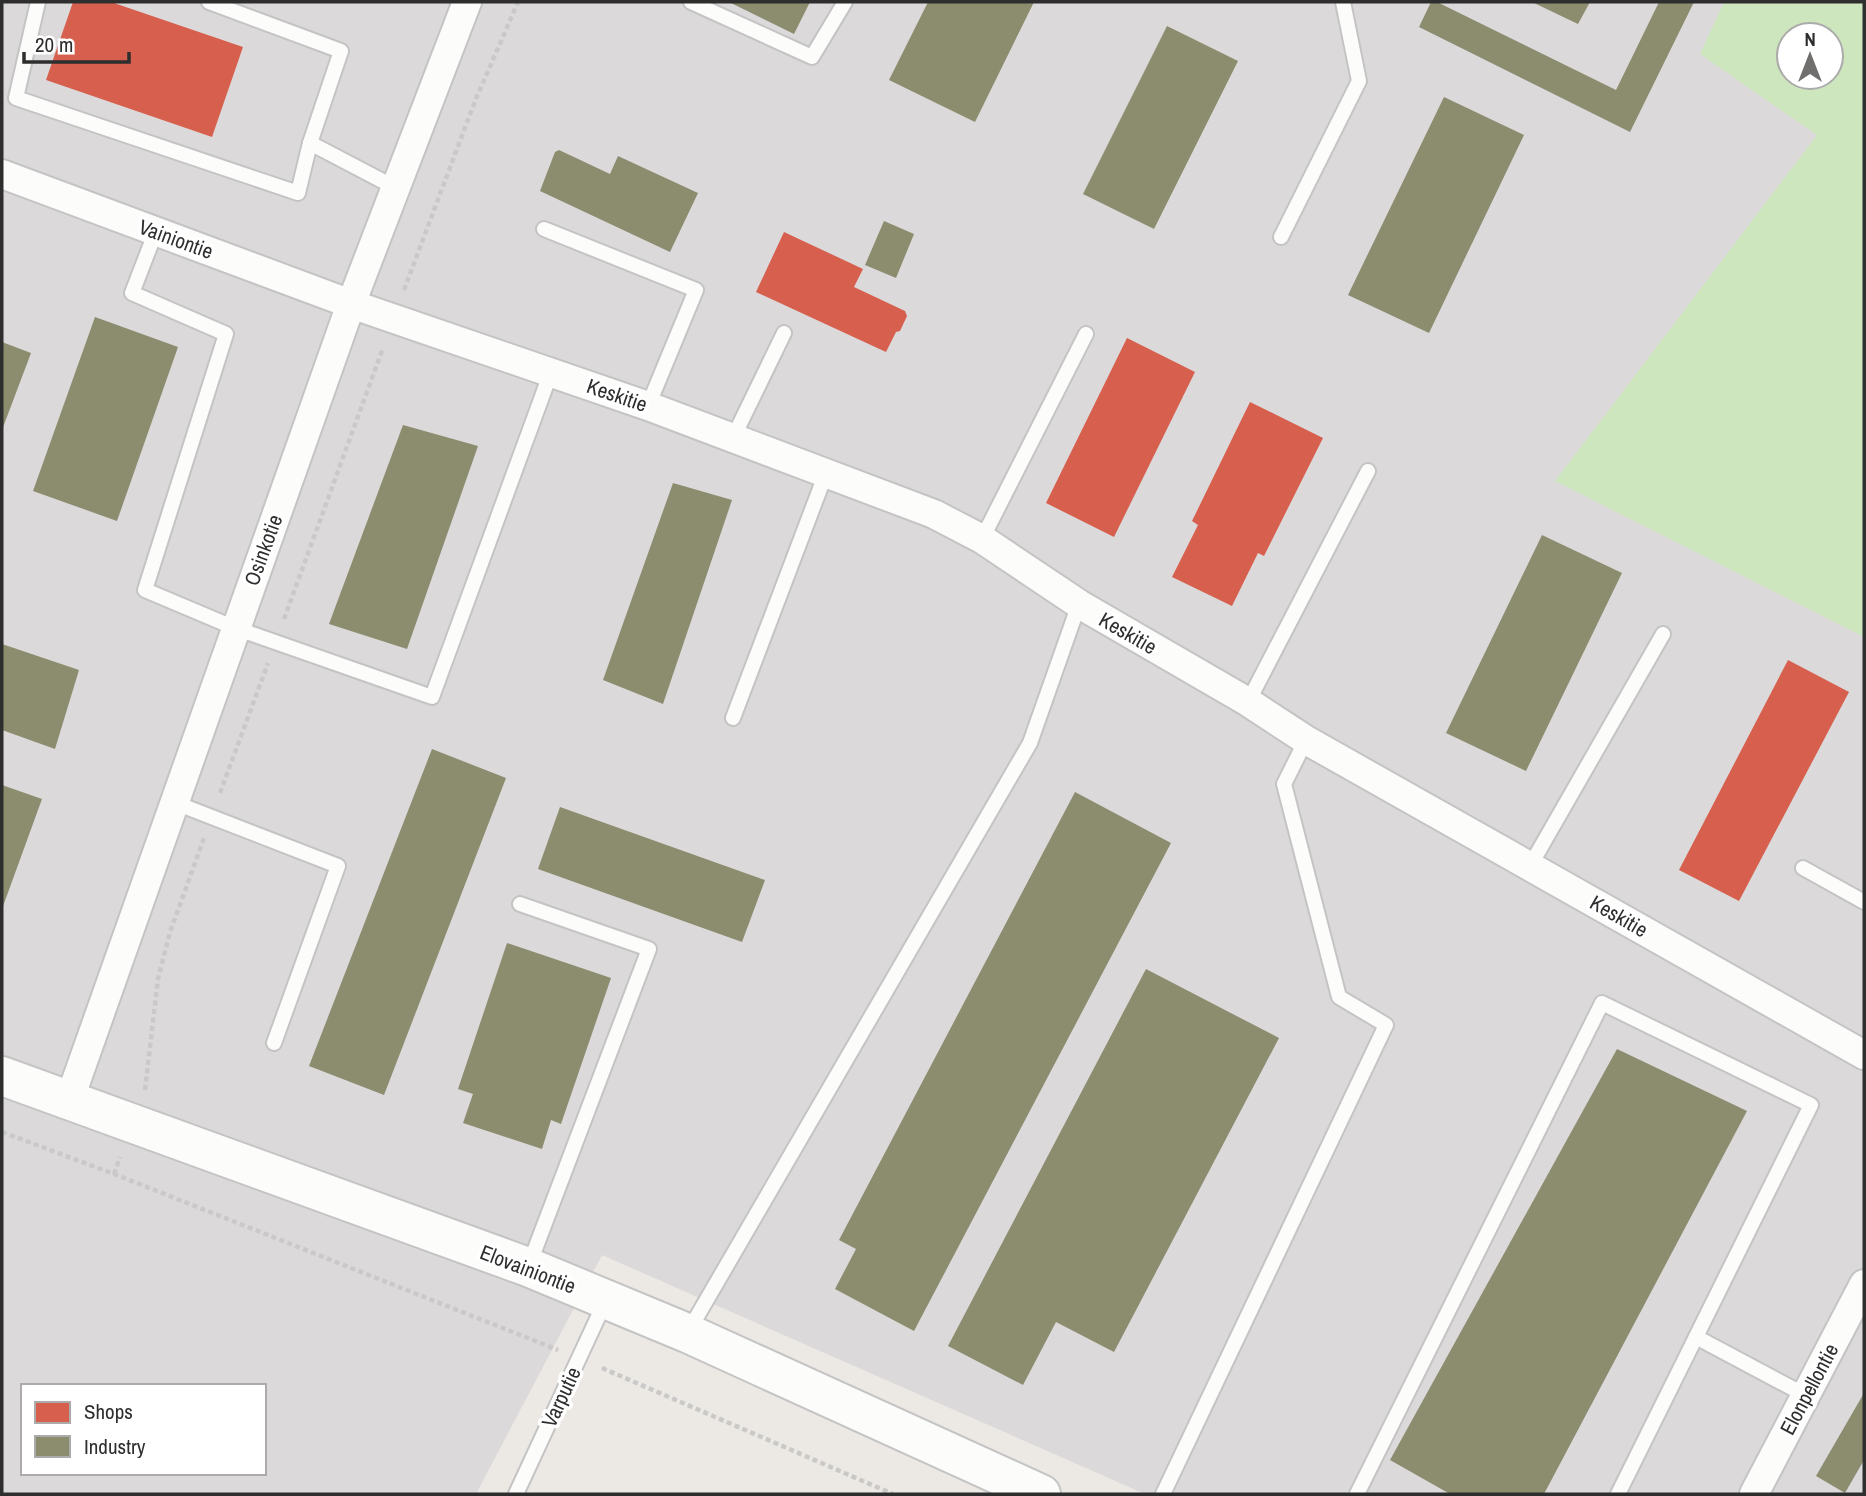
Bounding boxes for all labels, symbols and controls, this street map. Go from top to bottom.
scale bar [24,21,130,65]
north arrow [1775,21,1845,91]
text: N [1804,26,1816,52]
text: 20 m [35,30,73,59]
street label: Vainiontie [135,212,217,266]
street label: Keskitie [583,371,651,419]
street label: Osinkotie [237,510,289,590]
street label: Keskitie [1094,605,1162,661]
street label: Keskitie [1585,888,1653,944]
street label: Elovainiontie [476,1237,580,1301]
street label: Elonpellontie [1773,1338,1845,1440]
street label: Varputie [534,1362,588,1432]
legend [21,1384,266,1475]
text: Shops [84,1397,133,1426]
text: Industry [84,1432,146,1461]

